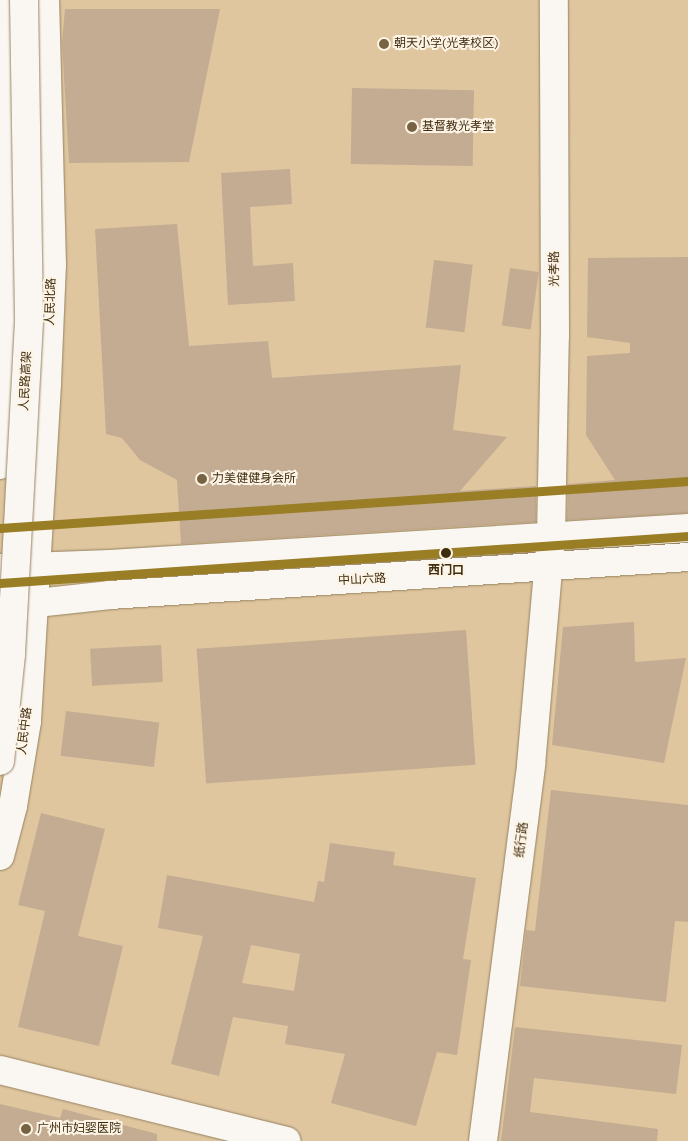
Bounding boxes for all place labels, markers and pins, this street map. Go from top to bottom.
place label: 朝天小学(光孝校区) [394,37,498,51]
marker: 朝天小学(光孝校区) [378,38,390,50]
place label: 基督教光孝堂 [422,120,494,134]
marker: 基督教光孝堂 [406,121,418,133]
place label: 力美健健身会所 [212,472,296,486]
marker: 力美健健身会所 [196,473,208,485]
marker: 西门口 [437,544,455,562]
place label: 西门口 [428,564,464,578]
marker: 广州市妇婴医院 [19,1122,33,1136]
place label: 广州市妇婴医院 [37,1122,121,1136]

